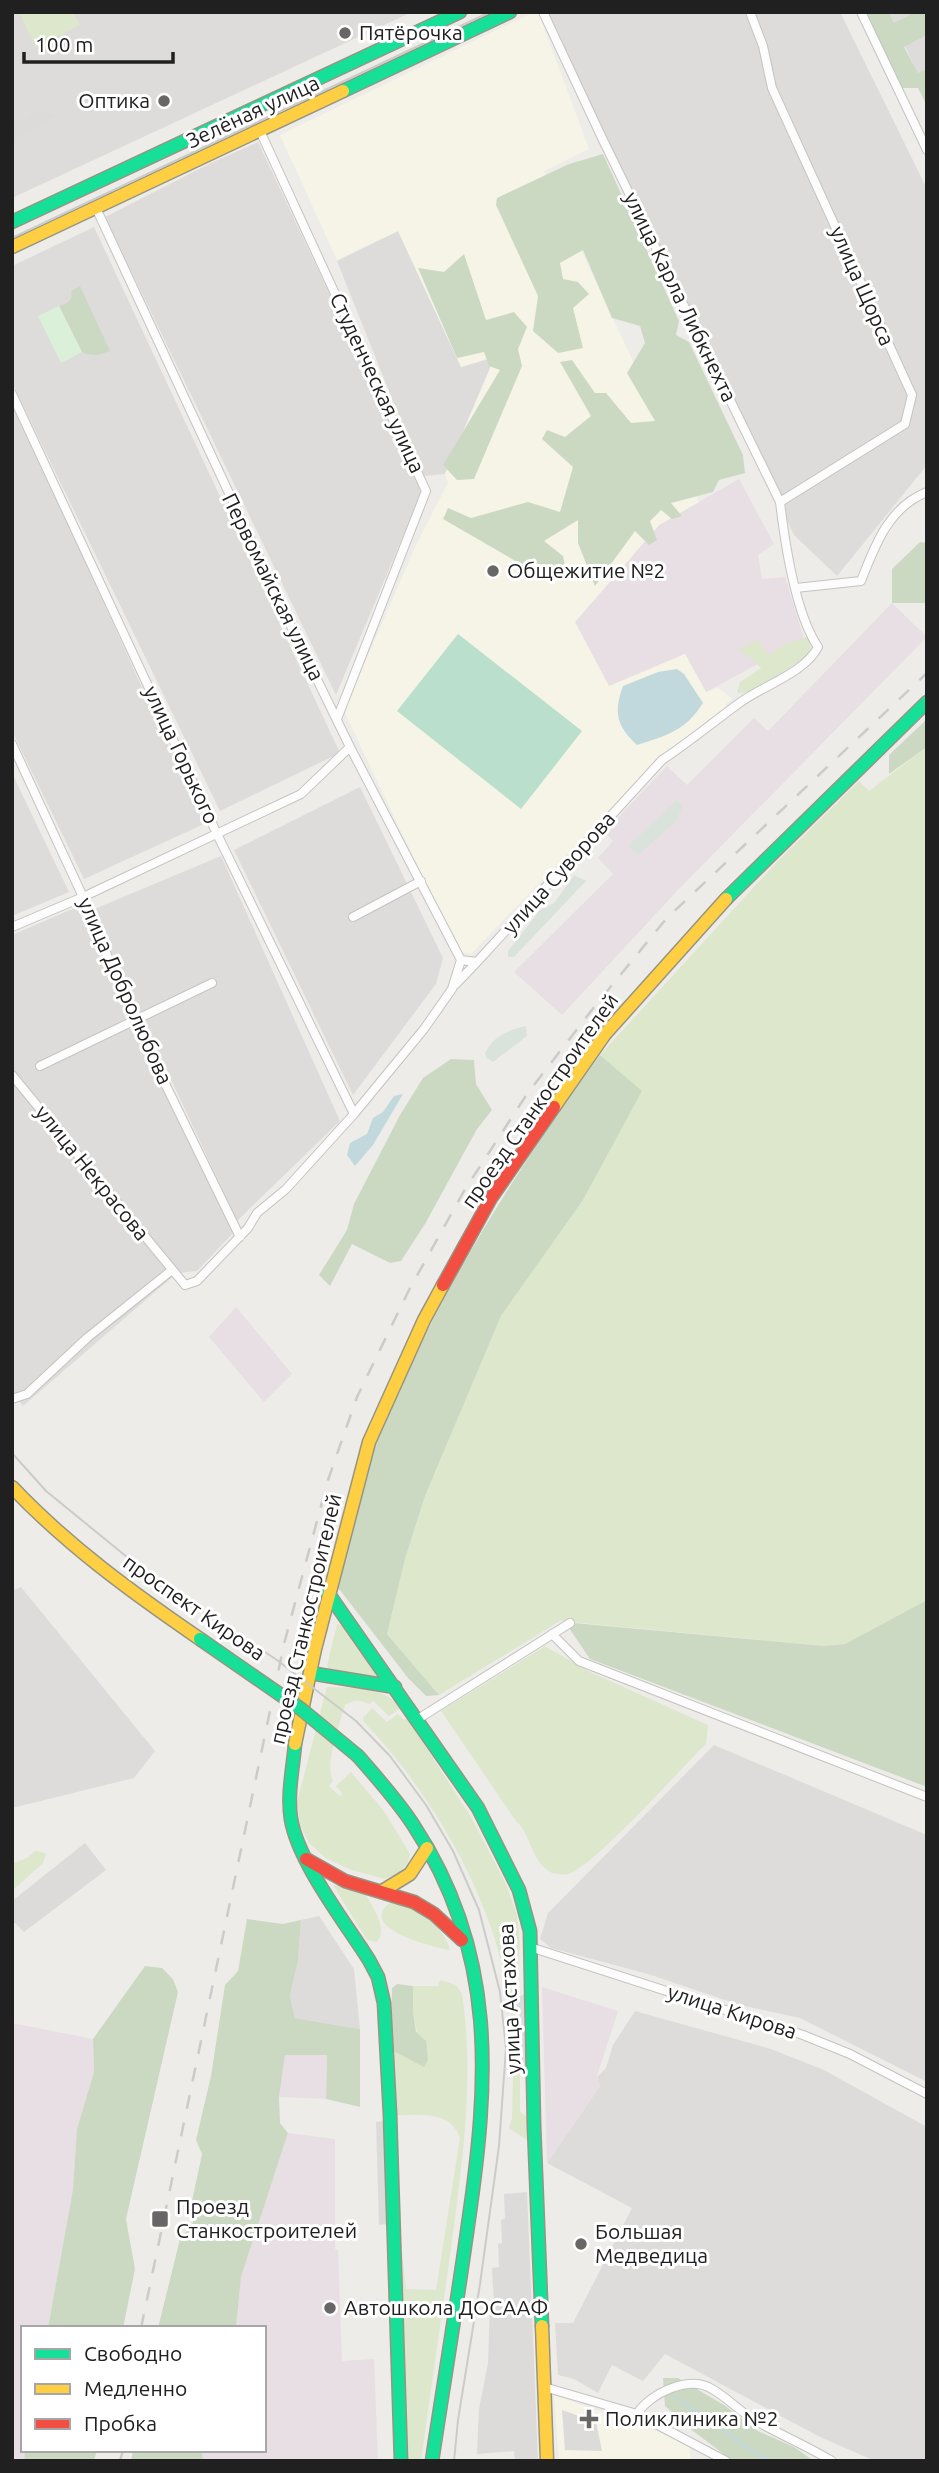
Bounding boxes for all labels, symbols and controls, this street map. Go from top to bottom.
place label: Пятёрочка [359,20,463,44]
scale bar [24,21,173,65]
marker: Пятёрочка [337,25,353,41]
text: 100 m [35,32,93,56]
street label: Зелёная улица [182,70,323,152]
place label: Оптика [78,88,150,112]
marker: Оптика [156,93,172,109]
street label: улица Карла Либкнехта [620,188,742,405]
street label: улица Щорса [826,222,900,349]
street label: Студенческая улица [326,289,430,476]
street label: Первомайская улица [218,489,330,684]
place label: Общежитие №2 [507,558,665,582]
marker: Общежитие №2 [485,563,501,579]
street label: улица Горького [139,682,224,827]
street label: улица Суворова [497,806,619,938]
street label: улица Добролюбова [74,893,178,1088]
street label: проезд Станкостроителей [456,988,623,1212]
street label: улица Некрасова [31,1100,155,1245]
street label: проезд Станкостроителей [264,1491,346,1746]
street label: проспект Кирова [119,1549,270,1665]
street label: улица Астахова [493,1923,525,2075]
street label: улица Кирова [665,1979,800,2043]
place label: Проезд Станкостроителей [176,2194,357,2242]
marker: Проезд Станкостроителей [150,2209,170,2229]
place label: Большая Медведица [595,2219,708,2267]
marker: Большая Медведица [573,2236,589,2252]
place label: Автошкола ДОСААФ [344,2295,548,2319]
marker: Автошкола ДОСААФ [322,2300,338,2316]
legend [21,2326,266,2452]
text: Свободно [84,2341,182,2365]
text: Медленно [84,2376,187,2400]
place label: Поликлиника №2 [605,2406,779,2430]
marker: Поликлиника №2 [579,2409,599,2429]
text: Пробка [84,2411,157,2435]

